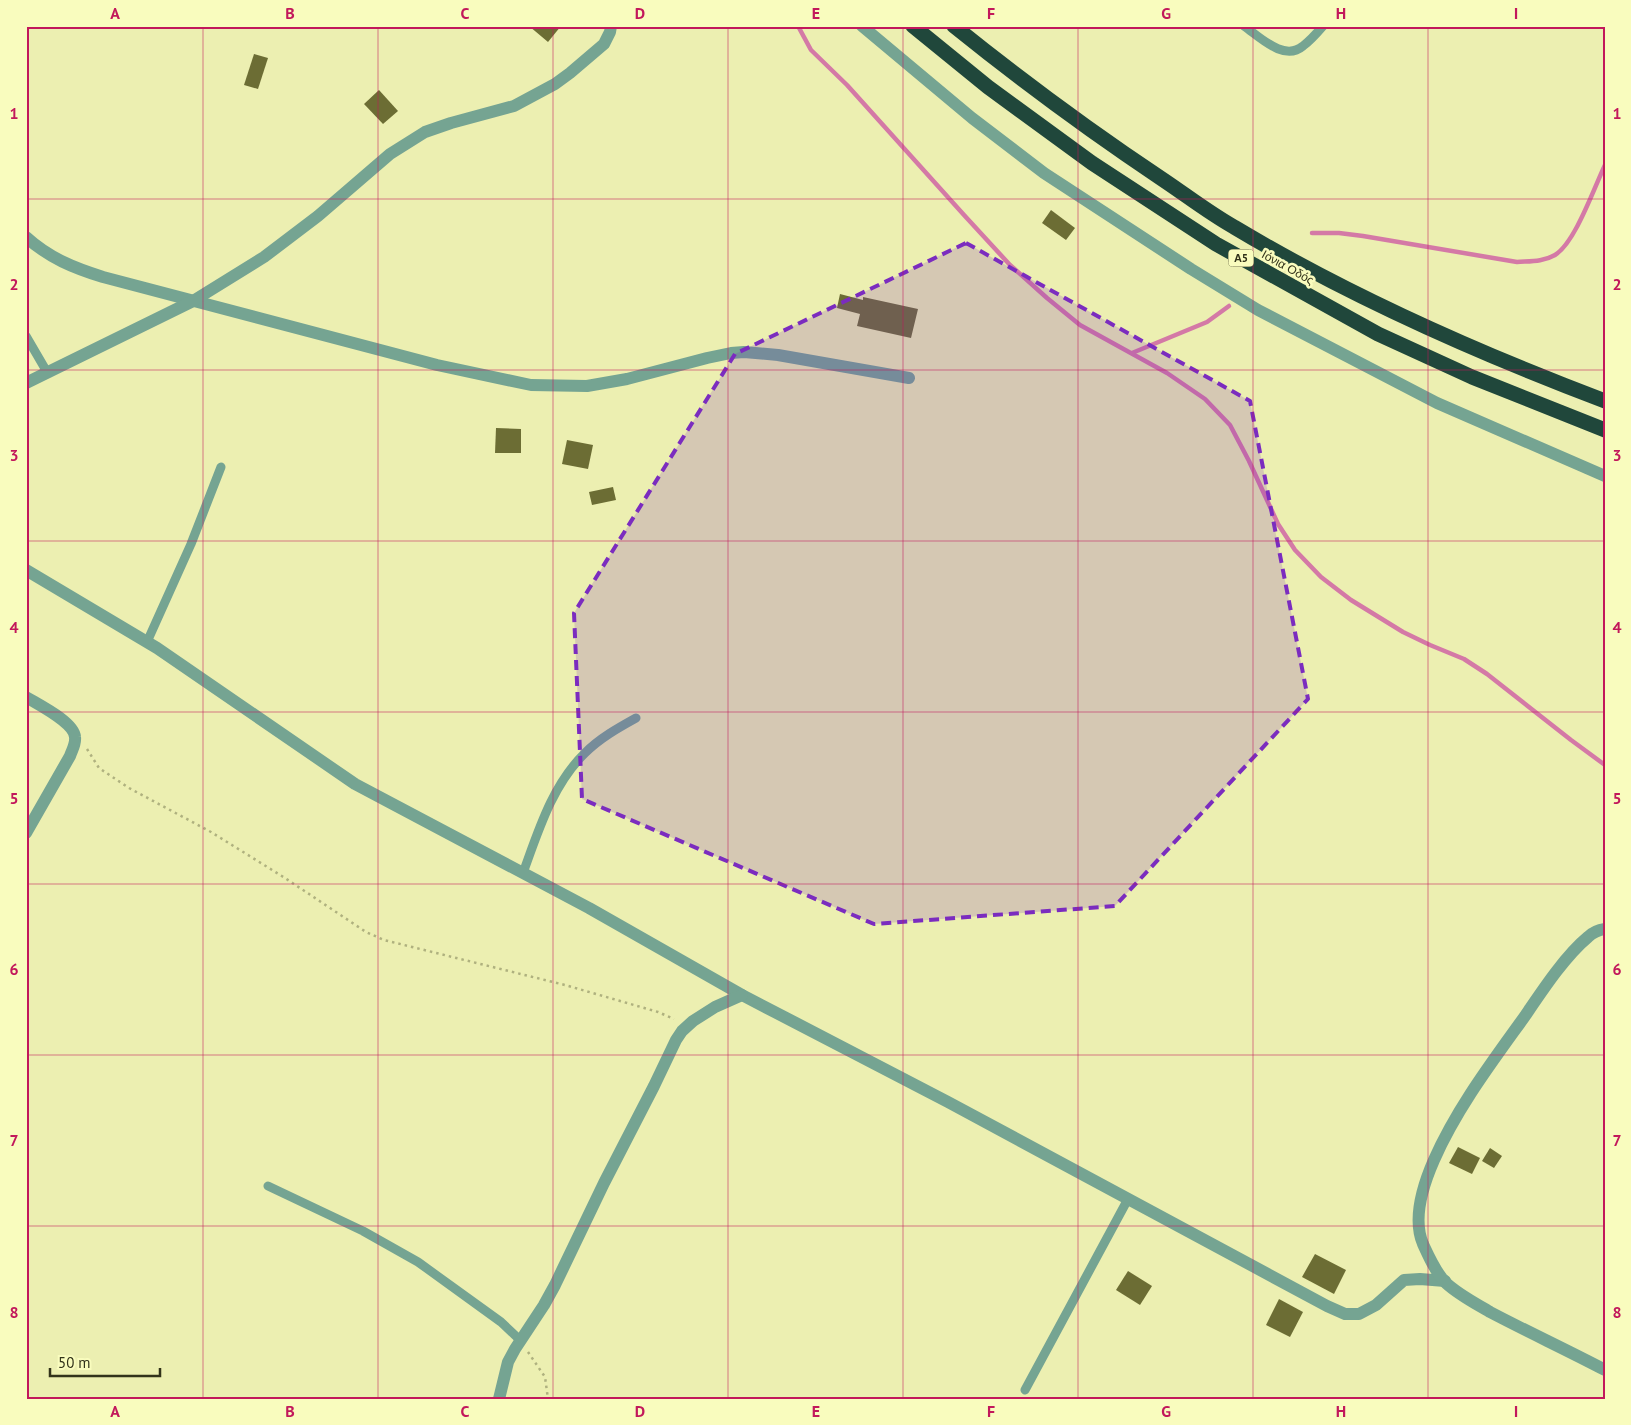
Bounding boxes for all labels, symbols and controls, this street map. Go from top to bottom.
text: A [110,3,120,23]
text: B [285,3,295,23]
text: C [461,3,470,23]
text: D [635,3,645,23]
text: E [812,3,820,23]
text: F [987,3,995,23]
text: G [1161,3,1171,23]
text: H [1336,3,1346,23]
text: I [1514,3,1518,23]
text: 1 [9,103,19,123]
text: 1 [1612,103,1622,123]
street label: Ιόνια Οδός [1259,247,1317,288]
road number: Α5 [1228,250,1254,266]
text: 2 [9,274,19,294]
text: 2 [1612,274,1622,294]
text: 3 [9,445,19,465]
text: 3 [1612,445,1622,465]
text: 4 [9,617,19,637]
text: 4 [1612,617,1622,637]
text: 5 [9,788,19,808]
text: 5 [1612,788,1622,808]
text: 6 [9,959,19,979]
text: 6 [1612,959,1622,979]
text: 7 [9,1130,19,1150]
text: 7 [1612,1130,1622,1150]
text: 8 [9,1302,19,1322]
text: 8 [1612,1302,1622,1322]
scale bar [50,1345,160,1377]
text: 50 m [58,1353,91,1372]
text: A [110,1401,120,1421]
text: B [285,1401,295,1421]
text: C [461,1401,470,1421]
text: D [635,1401,645,1421]
text: E [812,1401,820,1421]
text: F [987,1401,995,1421]
text: G [1161,1401,1171,1421]
text: H [1336,1401,1346,1421]
text: I [1514,1401,1518,1421]

